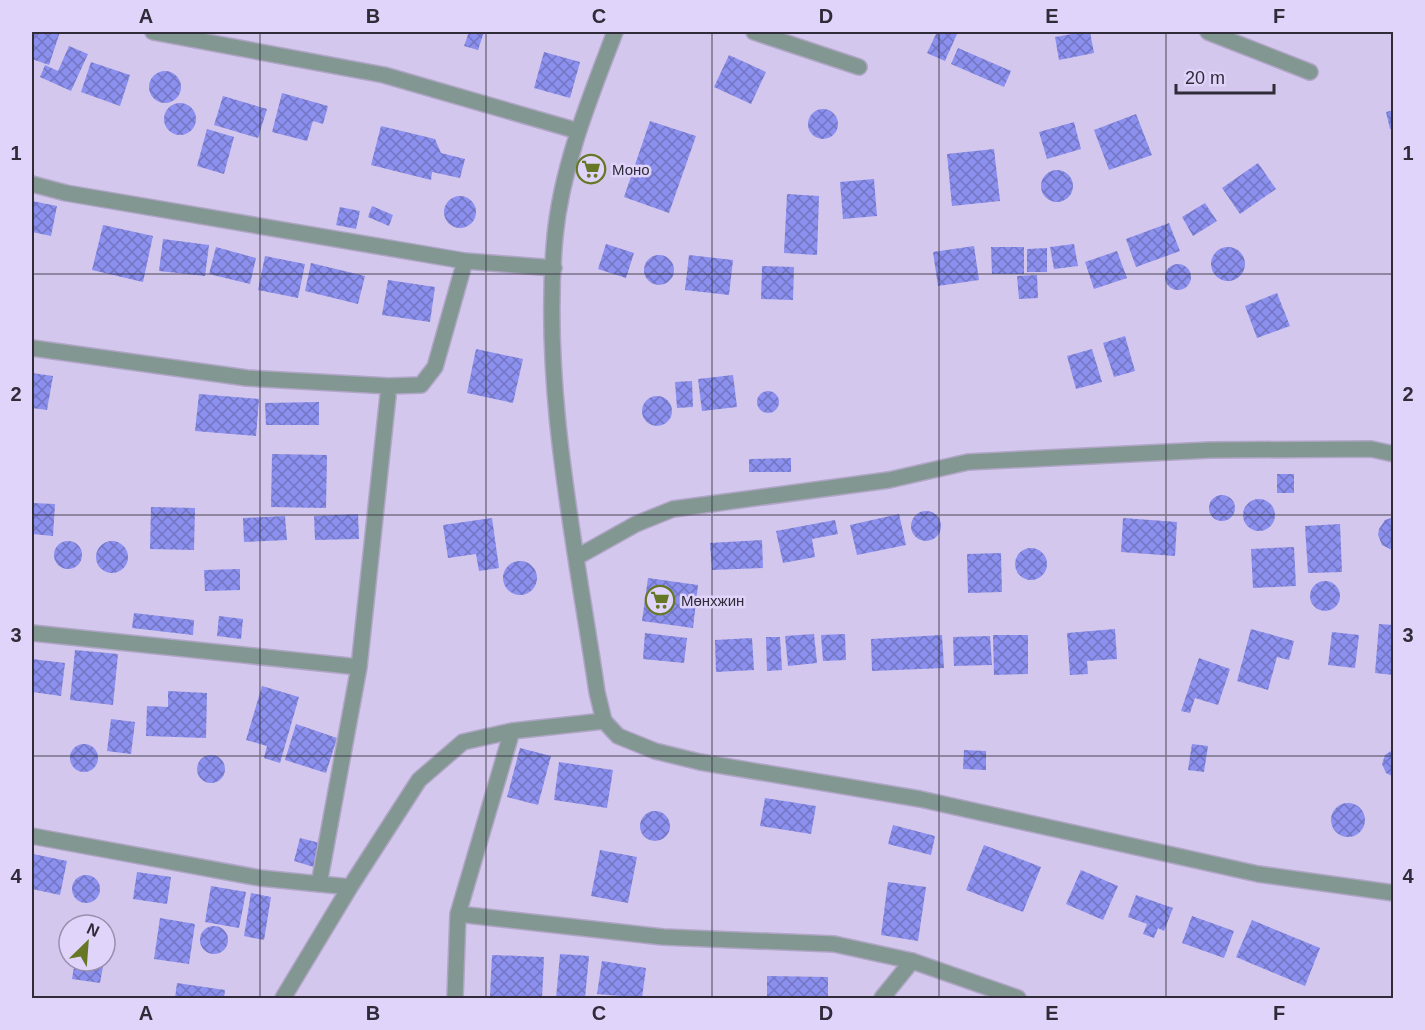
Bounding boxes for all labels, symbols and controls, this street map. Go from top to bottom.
text: A [139,5,153,27]
text: B [366,5,380,27]
text: C [592,5,606,27]
text: D [819,5,833,27]
text: E [1045,5,1059,27]
text: F [1273,5,1285,27]
scale bar [1176,57,1274,95]
text: 20 m [1185,68,1225,88]
text: 1 [10,142,22,164]
text: 1 [1402,142,1414,164]
supermarket icon: Моно [575,153,607,185]
place label: Моно [612,161,650,178]
text: 2 [10,383,22,405]
text: 2 [1402,383,1414,405]
supermarket icon: Мөнхжин [644,584,676,616]
place label: Мөнхжин [681,592,744,609]
text: 3 [10,624,22,646]
text: 3 [1402,624,1414,646]
text: 4 [10,865,22,887]
text: 4 [1402,865,1414,887]
north arrow [57,913,117,973]
text: N [84,920,102,940]
text: A [139,1002,153,1024]
text: B [366,1002,380,1024]
text: C [592,1002,606,1024]
text: D [819,1002,833,1024]
text: E [1045,1002,1059,1024]
text: F [1273,1002,1285,1024]

